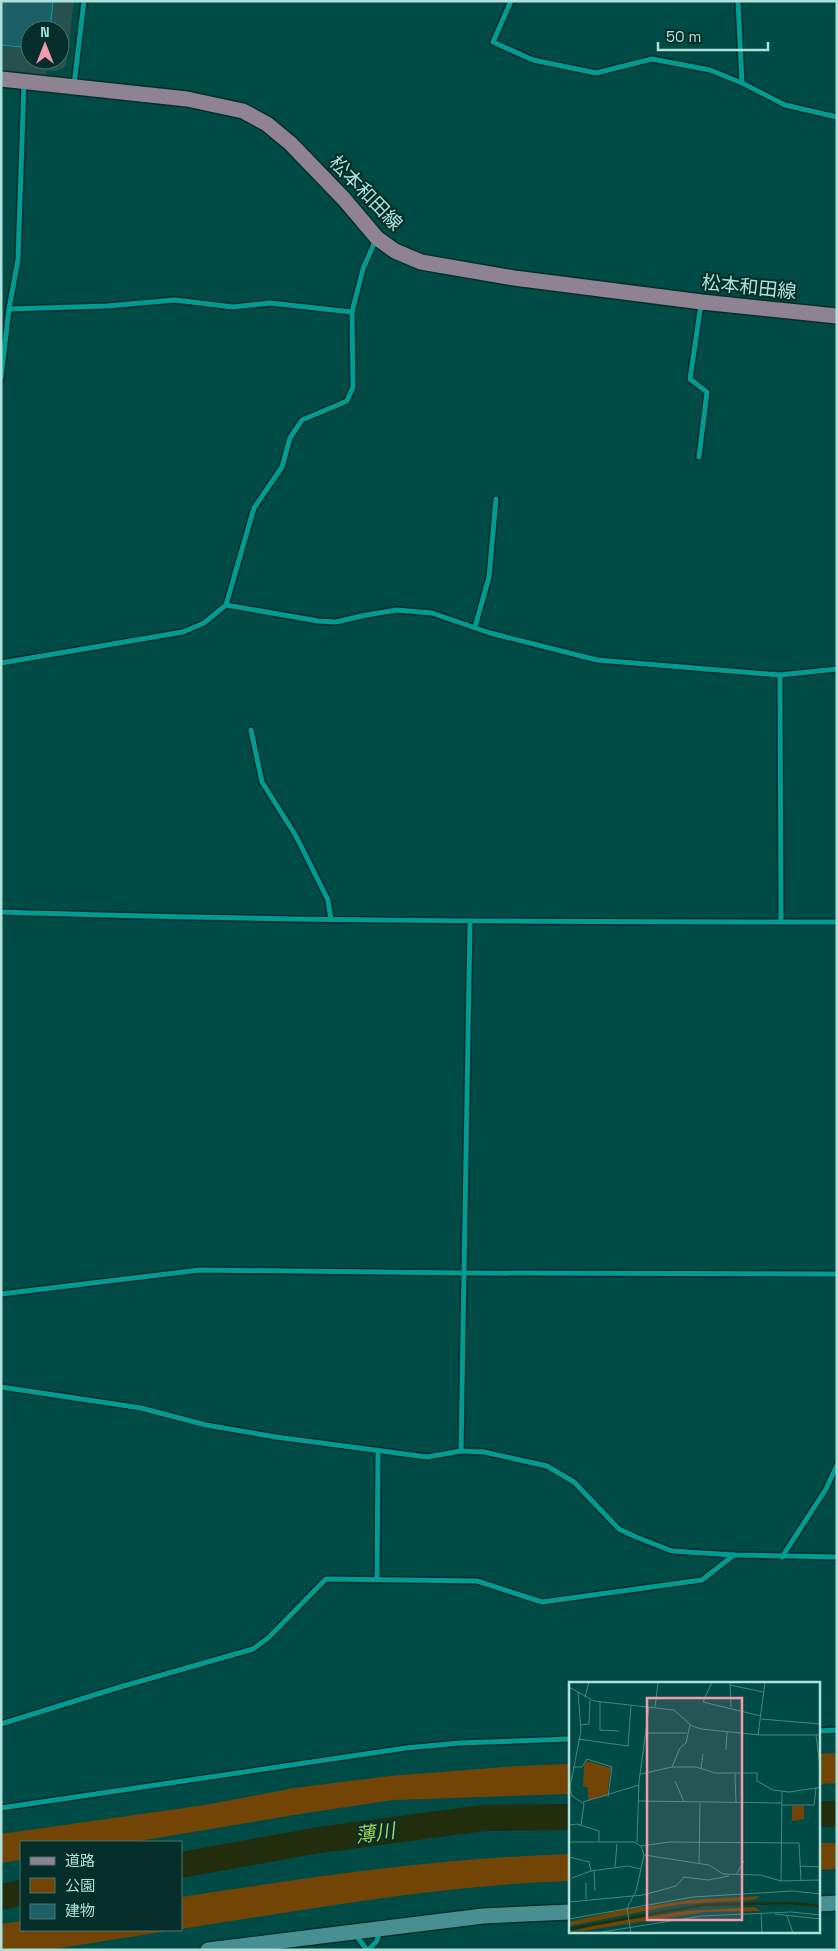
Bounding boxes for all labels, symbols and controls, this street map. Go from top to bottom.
north arrow [20,20,70,70]
scale bar [658,20,768,52]
text: N [40,23,50,41]
text: 50 m [666,27,701,46]
street label: 松本和田線 [324,150,408,236]
street label: 松本和田線 [700,270,798,304]
inset map [569,1682,820,1934]
water label: 薄川 [353,1817,399,1849]
legend [20,1841,182,1931]
text: 道路 [65,1851,95,1870]
text: 公園 [65,1876,95,1895]
text: 建物 [65,1901,95,1920]

